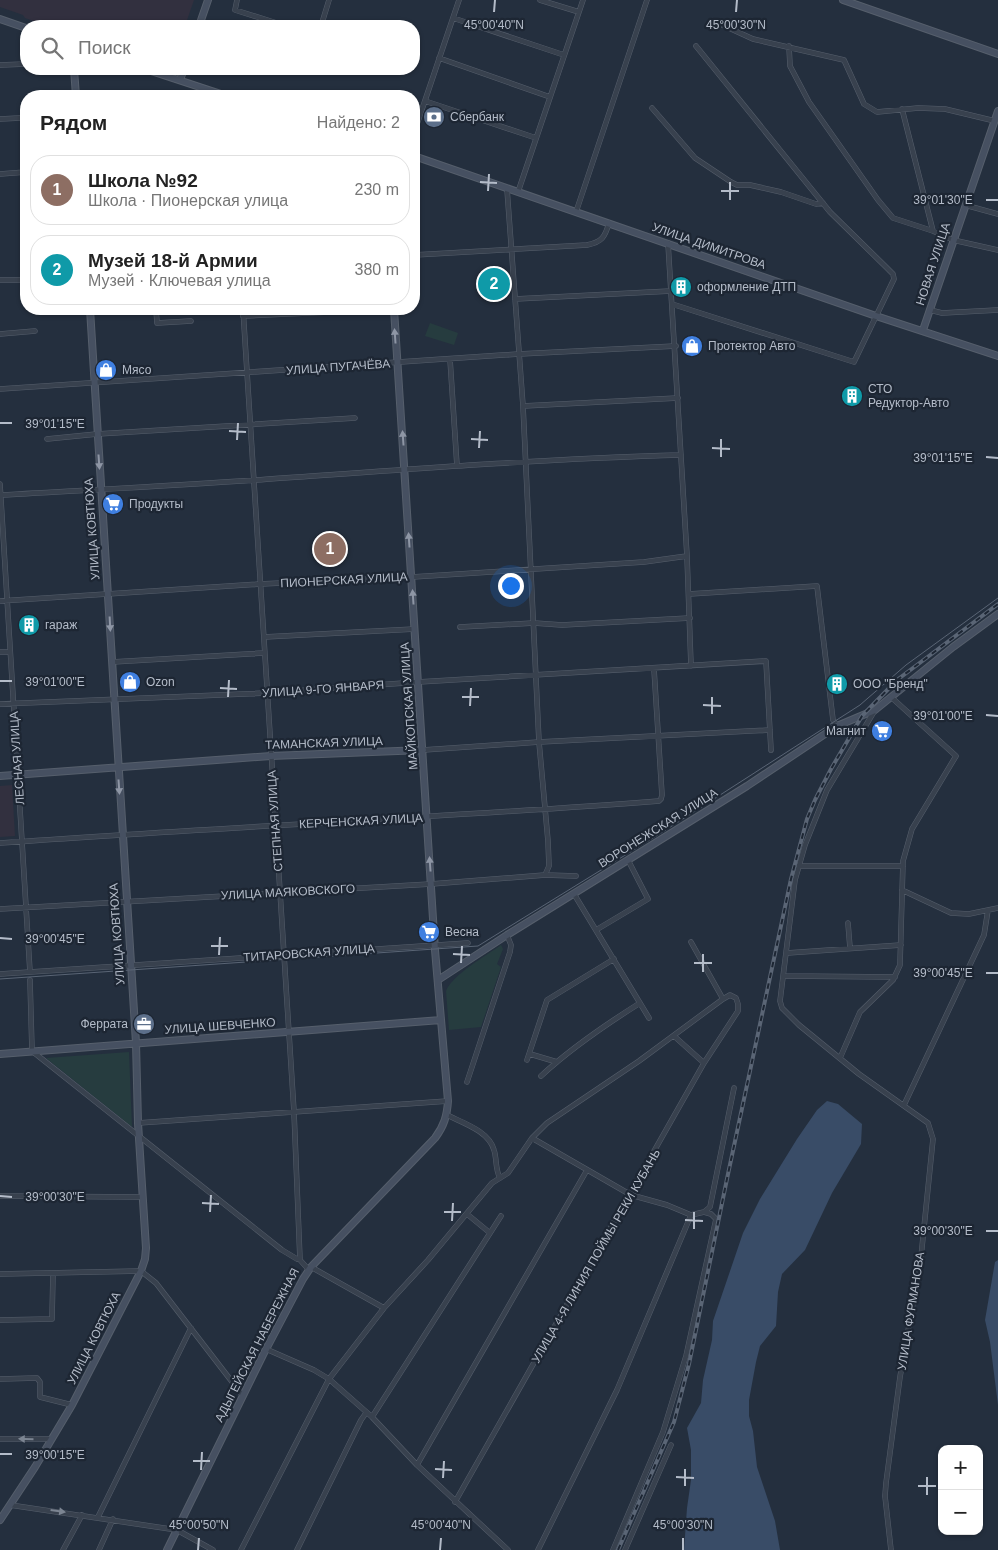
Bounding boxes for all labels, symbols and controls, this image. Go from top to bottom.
text: 45°00'40"N [464,18,524,32]
text: 45°00'30"N [706,18,766,32]
search box [20,20,420,75]
icon: search [38,34,66,62]
text: Поиск [78,37,131,58]
bank icon: Сбербанк [422,105,446,129]
place label: Сбербанк [450,110,505,124]
text: Рядом [40,111,107,134]
text: Найдено: 2 [317,114,400,131]
text: Школа №92 [88,170,198,191]
text: 1 [53,181,61,198]
text: 230 m [355,181,399,198]
text: Школа · Пионерская улица [88,192,288,209]
text: 39°01'30"E [913,193,973,207]
street label: УЛИЦА ДИМИТРОВА [650,220,768,272]
street label: НОВАЯ УЛИЦА [913,221,953,307]
text: Музей 18-й Армии [88,250,258,271]
text: 2 [53,261,61,278]
text: 380 m [355,261,399,278]
pin: 2 [478,265,510,303]
text: Музей · Ключевая улица [88,272,271,289]
building icon: оформление ДТП [669,275,693,299]
place label: оформление ДТП [697,280,796,294]
one-way arrow [391,328,399,344]
shop icon: Протектор Авто [680,334,704,358]
place label: Протектор Авто [708,339,796,353]
street label: УЛИЦА ПУГАЧЁВА [285,356,391,378]
shop icon: Мясо [94,358,118,382]
place label: Мясо [122,363,152,377]
place label: СТО Редуктор-Авто [868,382,949,410]
building icon: СТО Редуктор-Авто [840,384,864,408]
text: 39°01'15"E [25,417,85,431]
one-way arrow [398,429,406,445]
text: 39°01'15"E [913,451,973,465]
one-way arrow [95,454,103,470]
street label: УЛИЦА КОВТЮХА [81,478,103,580]
supermarket icon: Продукты [101,492,125,516]
place label: Продукты [129,497,183,511]
pin: 1 [314,530,346,568]
one-way arrow [405,532,413,548]
street label: ПИОНЕРСКАЯ УЛИЦА [280,570,408,590]
your location [498,573,524,599]
one-way arrow [408,589,416,605]
building icon: гараж [17,613,41,637]
one-way arrow [106,617,114,633]
place label: гараж [45,618,77,632]
street label: МАЙКОПСКАЯ УЛИЦА [397,642,420,770]
shop icon: Ozon [118,670,142,694]
building icon: ООО "Бренд" [825,672,849,696]
text: 39°01'00"E [25,675,85,689]
place label: Ozon [146,675,175,689]
place label: ООО "Бренд" [853,677,928,691]
street label: УЛИЦА 9-ГО ЯНВАРЯ [261,678,385,700]
text: 39°01'00"E [913,709,973,723]
street label: ЛЕСНАЯ УЛИЦА [7,711,27,805]
supermarket icon: Магнит [870,719,894,743]
place label: Магнит [826,724,866,738]
street label: ТАМАНСКАЯ УЛИЦА [265,734,383,752]
street label: СТЕПНАЯ УЛИЦА [264,770,286,872]
one-way arrow [116,779,124,795]
street label: ВОРОНЕЖСКАЯ УЛИЦА [596,786,720,870]
street label: КЕРЧЕНСКАЯ УЛИЦА [299,811,423,831]
one-way arrow [426,856,434,872]
street label: УЛИЦА МАЯКОВСКОГО [221,881,355,903]
street label: УЛИЦА КОВТЮХА [106,883,128,985]
supermarket icon: Весна [417,920,441,944]
place label: Весна [445,925,479,939]
text: 39°00'45"E [25,932,85,946]
street label: ТИТАРОВСКАЯ УЛИЦА [243,941,375,965]
text: 39°00'45"E [913,966,973,980]
office icon: Феррата [132,1012,156,1036]
street label: УЛИЦА ШЕВЧЕНКО [164,1015,276,1037]
place label: Феррата [80,1017,128,1031]
street label: УЛИЦА 4-Я ЛИНИЯ ПОЙМЫ РЕКИ КУБАНЬ [528,1146,663,1366]
text: 39°00'30"E [25,1190,85,1204]
text: 39°00'30"E [913,1224,973,1238]
street label: УЛИЦА ФУРМАНОВА [895,1251,927,1371]
street label: АДЫГЕЙСКАЯ НАБЕРЕЖНАЯ [211,1265,302,1424]
street label: УЛИЦА КОВТЮХА [65,1289,123,1387]
one-way arrow [18,1435,34,1443]
map controls [938,1445,983,1535]
button: + [938,1445,983,1490]
text: 39°00'15"E [25,1448,85,1462]
button: − [938,1490,983,1535]
one-way arrow [50,1508,66,1516]
text: 45°00'50"N [169,1518,229,1532]
text: 45°00'40"N [411,1518,471,1532]
text: 45°00'30"N [653,1518,713,1532]

